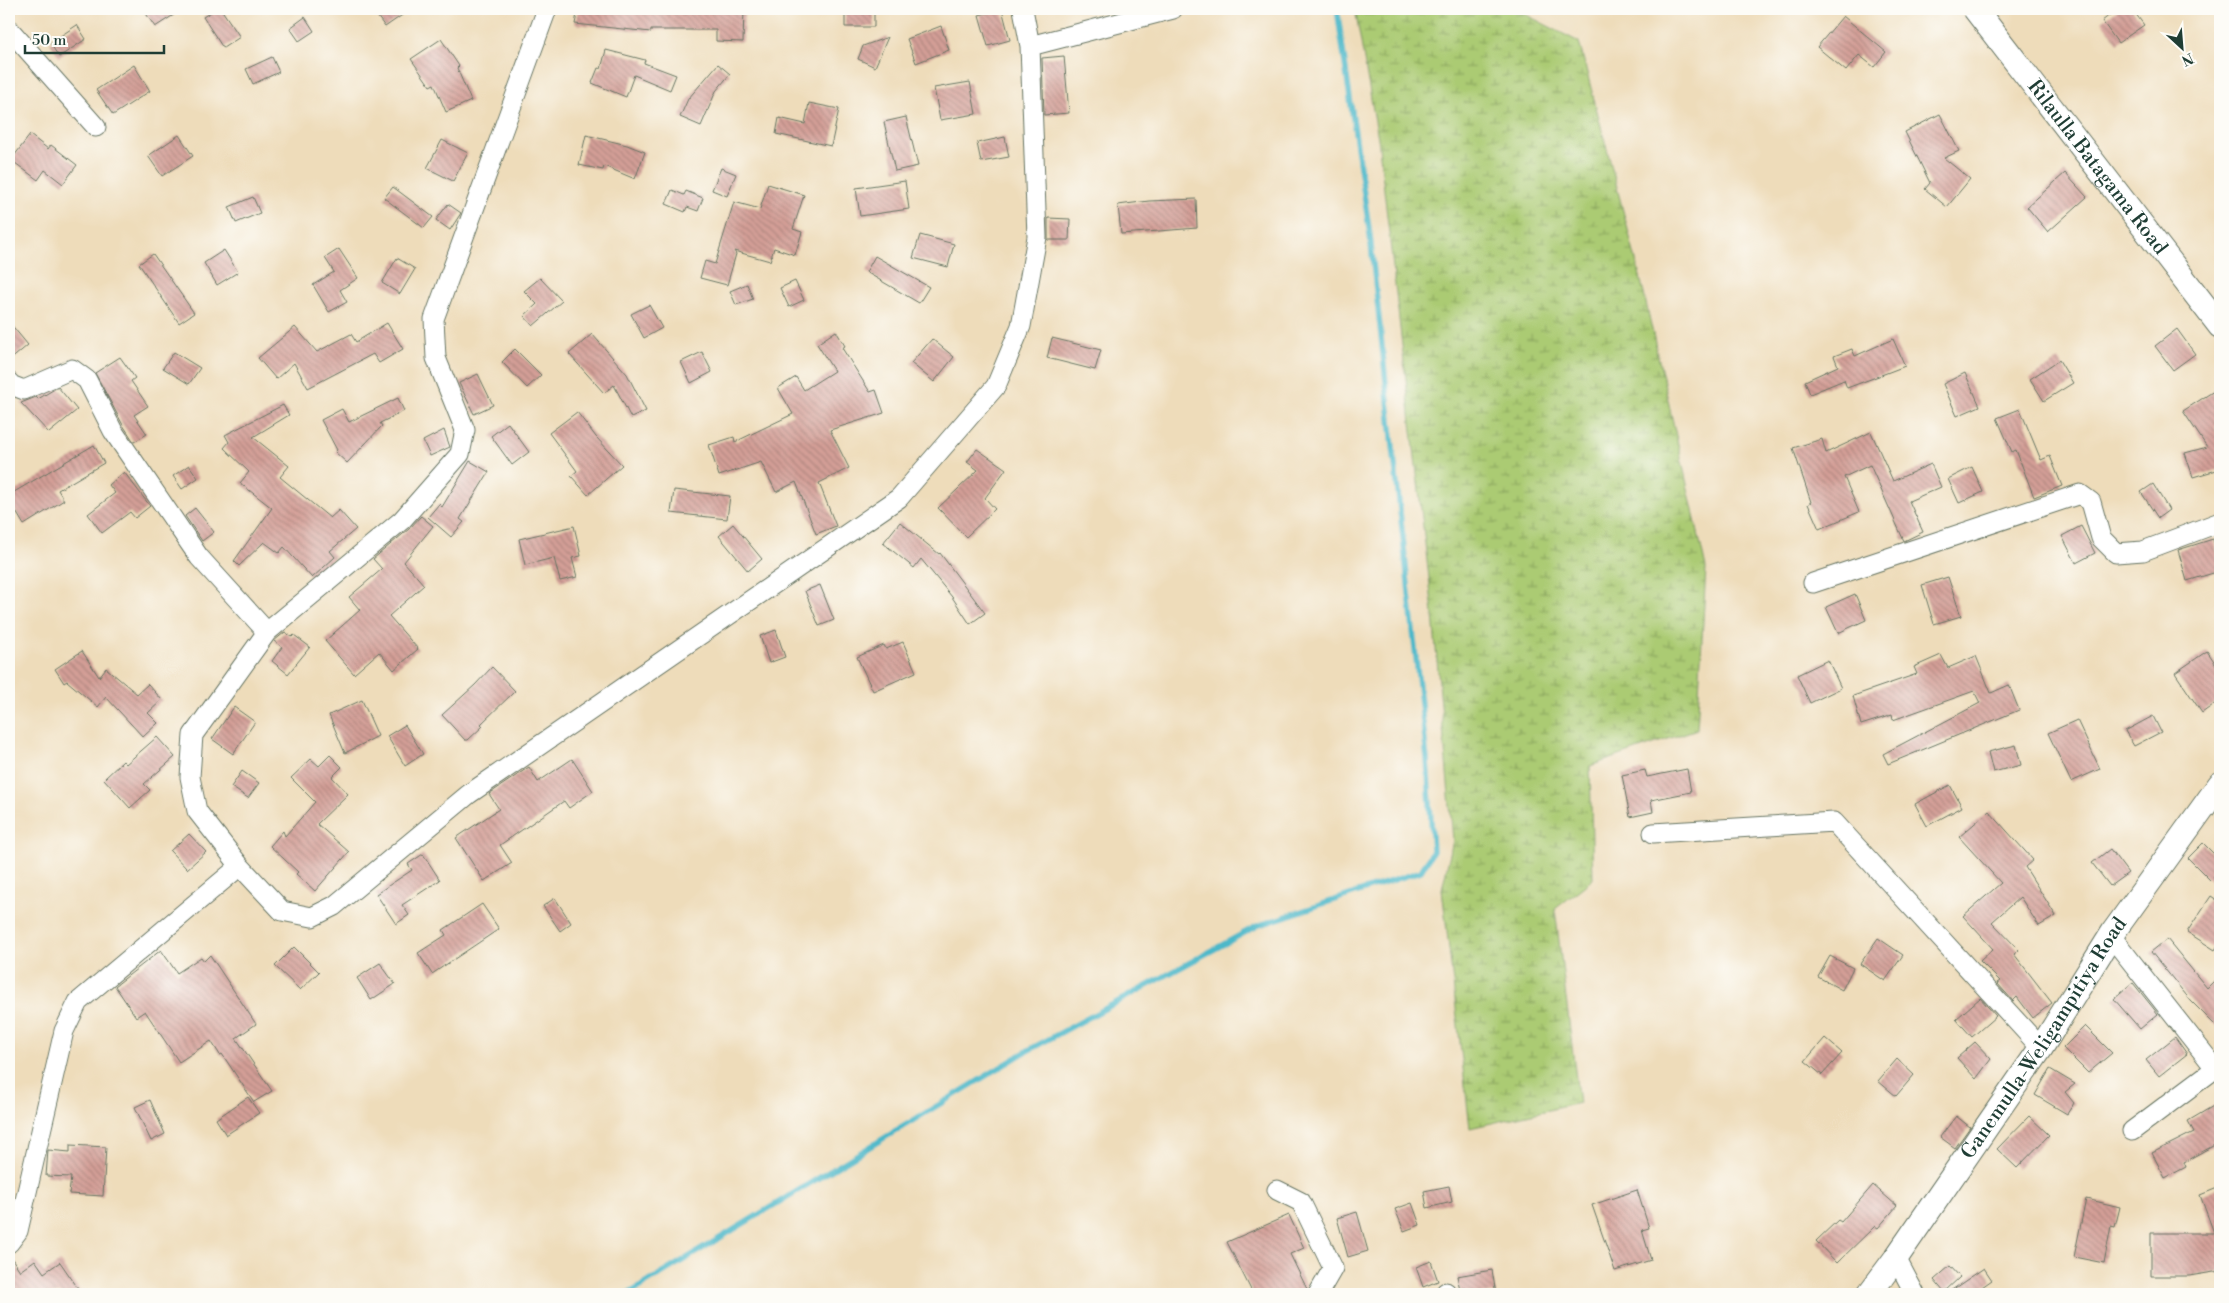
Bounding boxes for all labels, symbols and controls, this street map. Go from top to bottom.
scale bar [25,22,164,54]
north arrow [2156,22,2206,72]
text: 50 m [32,31,66,50]
text: N [2178,48,2196,69]
street label: Rilaulla Batagama Road [2022,75,2173,260]
street label: Ganemulla-Weligampitiya Road [1956,912,2133,1164]

